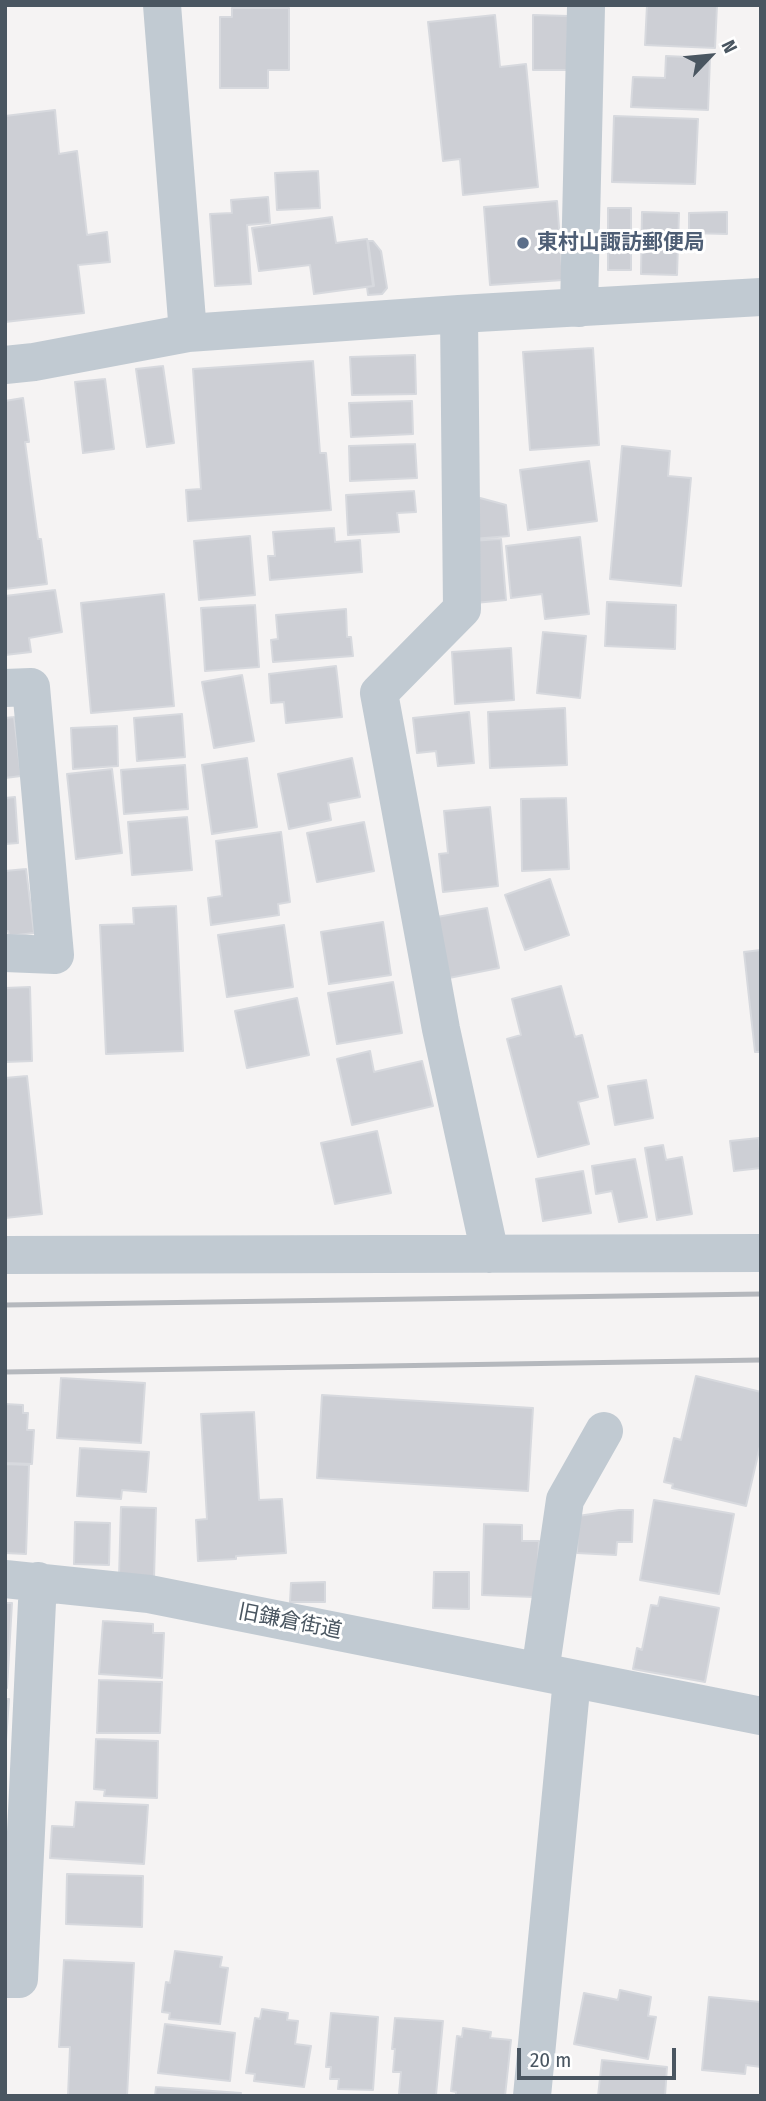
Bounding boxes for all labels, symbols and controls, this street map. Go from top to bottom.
north arrow [675,21,745,91]
text: N [716,36,742,57]
place label: 東村山諏訪郵便局 [537,230,705,256]
marker: 東村山諏訪郵便局 [515,235,531,251]
street label: 旧鎌倉街道 [236,1600,344,1644]
scale bar [521,2035,680,2078]
text: 20 m [530,2047,571,2073]

